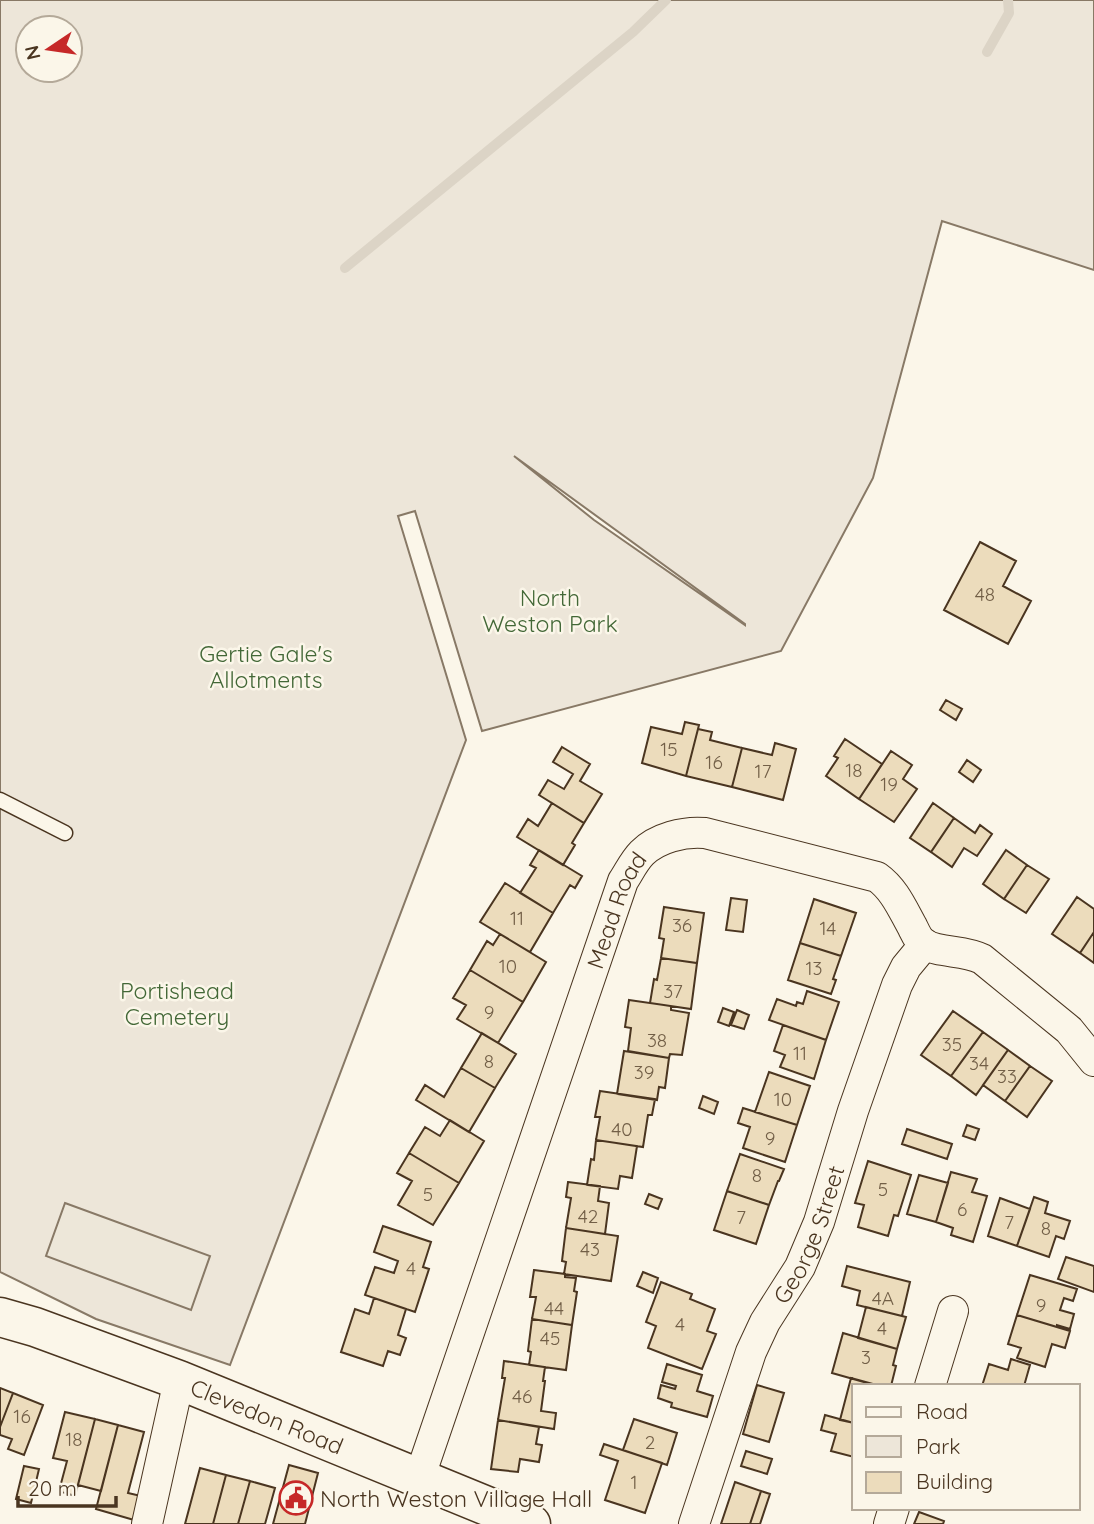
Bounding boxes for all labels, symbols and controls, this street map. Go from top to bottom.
north arrow [14,14,84,84]
text: N [19,43,46,62]
house number: 48 [975,582,995,606]
park label: North Weston Park [482,583,618,638]
park label: Gertie Gale's Allotments [199,639,333,694]
house number: 15 [660,737,678,761]
house number: 16 [705,750,723,774]
house number: 18 [845,758,863,782]
house number: 17 [755,759,772,783]
house number: 19 [880,772,898,796]
street label: Mead Road [580,846,652,972]
house number: 11 [510,906,524,930]
house number: 36 [672,913,692,937]
house number: 14 [820,916,836,940]
house number: 10 [499,954,517,978]
house number: 13 [806,956,823,980]
park label: Portishead Cemetery [120,976,234,1031]
house number: 37 [663,979,683,1003]
house number: 9 [484,1000,494,1024]
house number: 38 [647,1028,667,1052]
house number: 35 [942,1032,962,1056]
house number: 11 [793,1041,807,1065]
house number: 8 [484,1049,494,1073]
house number: 34 [969,1051,989,1075]
house number: 39 [634,1060,654,1084]
house number: 33 [997,1064,1017,1088]
house number: 10 [774,1087,792,1111]
house number: 40 [611,1117,633,1141]
house number: 9 [765,1126,775,1150]
street label: George Street [766,1162,850,1309]
house number: 8 [752,1163,762,1187]
house number: 5 [878,1177,888,1201]
house number: 5 [423,1182,433,1206]
house number: 6 [957,1197,967,1221]
house number: 42 [578,1204,598,1228]
house number: 7 [736,1205,746,1229]
house number: 7 [1004,1210,1014,1234]
house number: 8 [1041,1216,1051,1240]
house number: 43 [580,1237,600,1261]
house number: 4 [406,1256,416,1280]
house number: 4A [872,1286,894,1310]
house number: 9 [1036,1293,1046,1317]
house number: 44 [544,1296,564,1320]
house number: 4 [675,1312,685,1336]
house number: 4 [877,1316,887,1340]
house number: 45 [540,1326,560,1350]
house number: 3 [861,1345,871,1369]
street label: Clevedon Road [186,1372,348,1460]
house number: 46 [512,1384,532,1408]
legend [852,1384,1080,1510]
text: Road [916,1398,968,1424]
house number: 16 [13,1404,31,1428]
house number: 18 [65,1427,83,1451]
house number: 2 [645,1430,655,1454]
text: Park [916,1433,960,1459]
scale bar [18,1464,116,1508]
text: Building [916,1468,993,1494]
house number: 1 [630,1470,638,1494]
text: 20 m [28,1475,77,1501]
public building icon: North Weston Village Hall [277,1479,315,1517]
place label: North Weston Village Hall [320,1484,592,1513]

